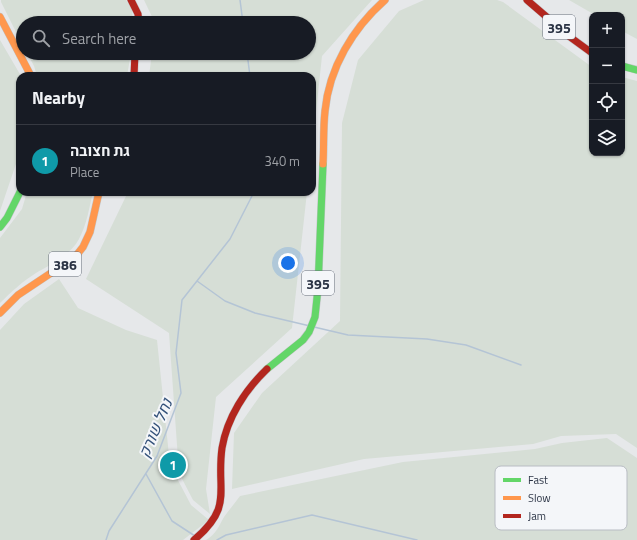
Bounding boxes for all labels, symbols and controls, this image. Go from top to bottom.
map controls [589,12,625,156]
button: + [589,12,625,48]
road number: 395 [543,15,575,39]
search box [16,16,316,60]
icon: search [30,27,52,49]
text: Search here [62,27,136,50]
button: − [589,48,625,84]
button: locate [589,84,625,120]
text: Nearby [32,85,85,111]
button: layers [589,120,625,156]
text: גת חצובה [70,139,130,162]
text: 1 [41,151,49,171]
text: 340 m [264,151,300,171]
text: Place [70,162,99,182]
road number: 386 [49,252,81,276]
your location [278,253,298,273]
road number: 395 [302,271,334,295]
water label: נחל שורק [132,393,179,461]
pin: 1 [160,450,186,480]
legend [495,466,627,530]
text: Fast [528,472,548,488]
text: Slow [528,490,551,506]
text: Jam [528,508,546,524]

